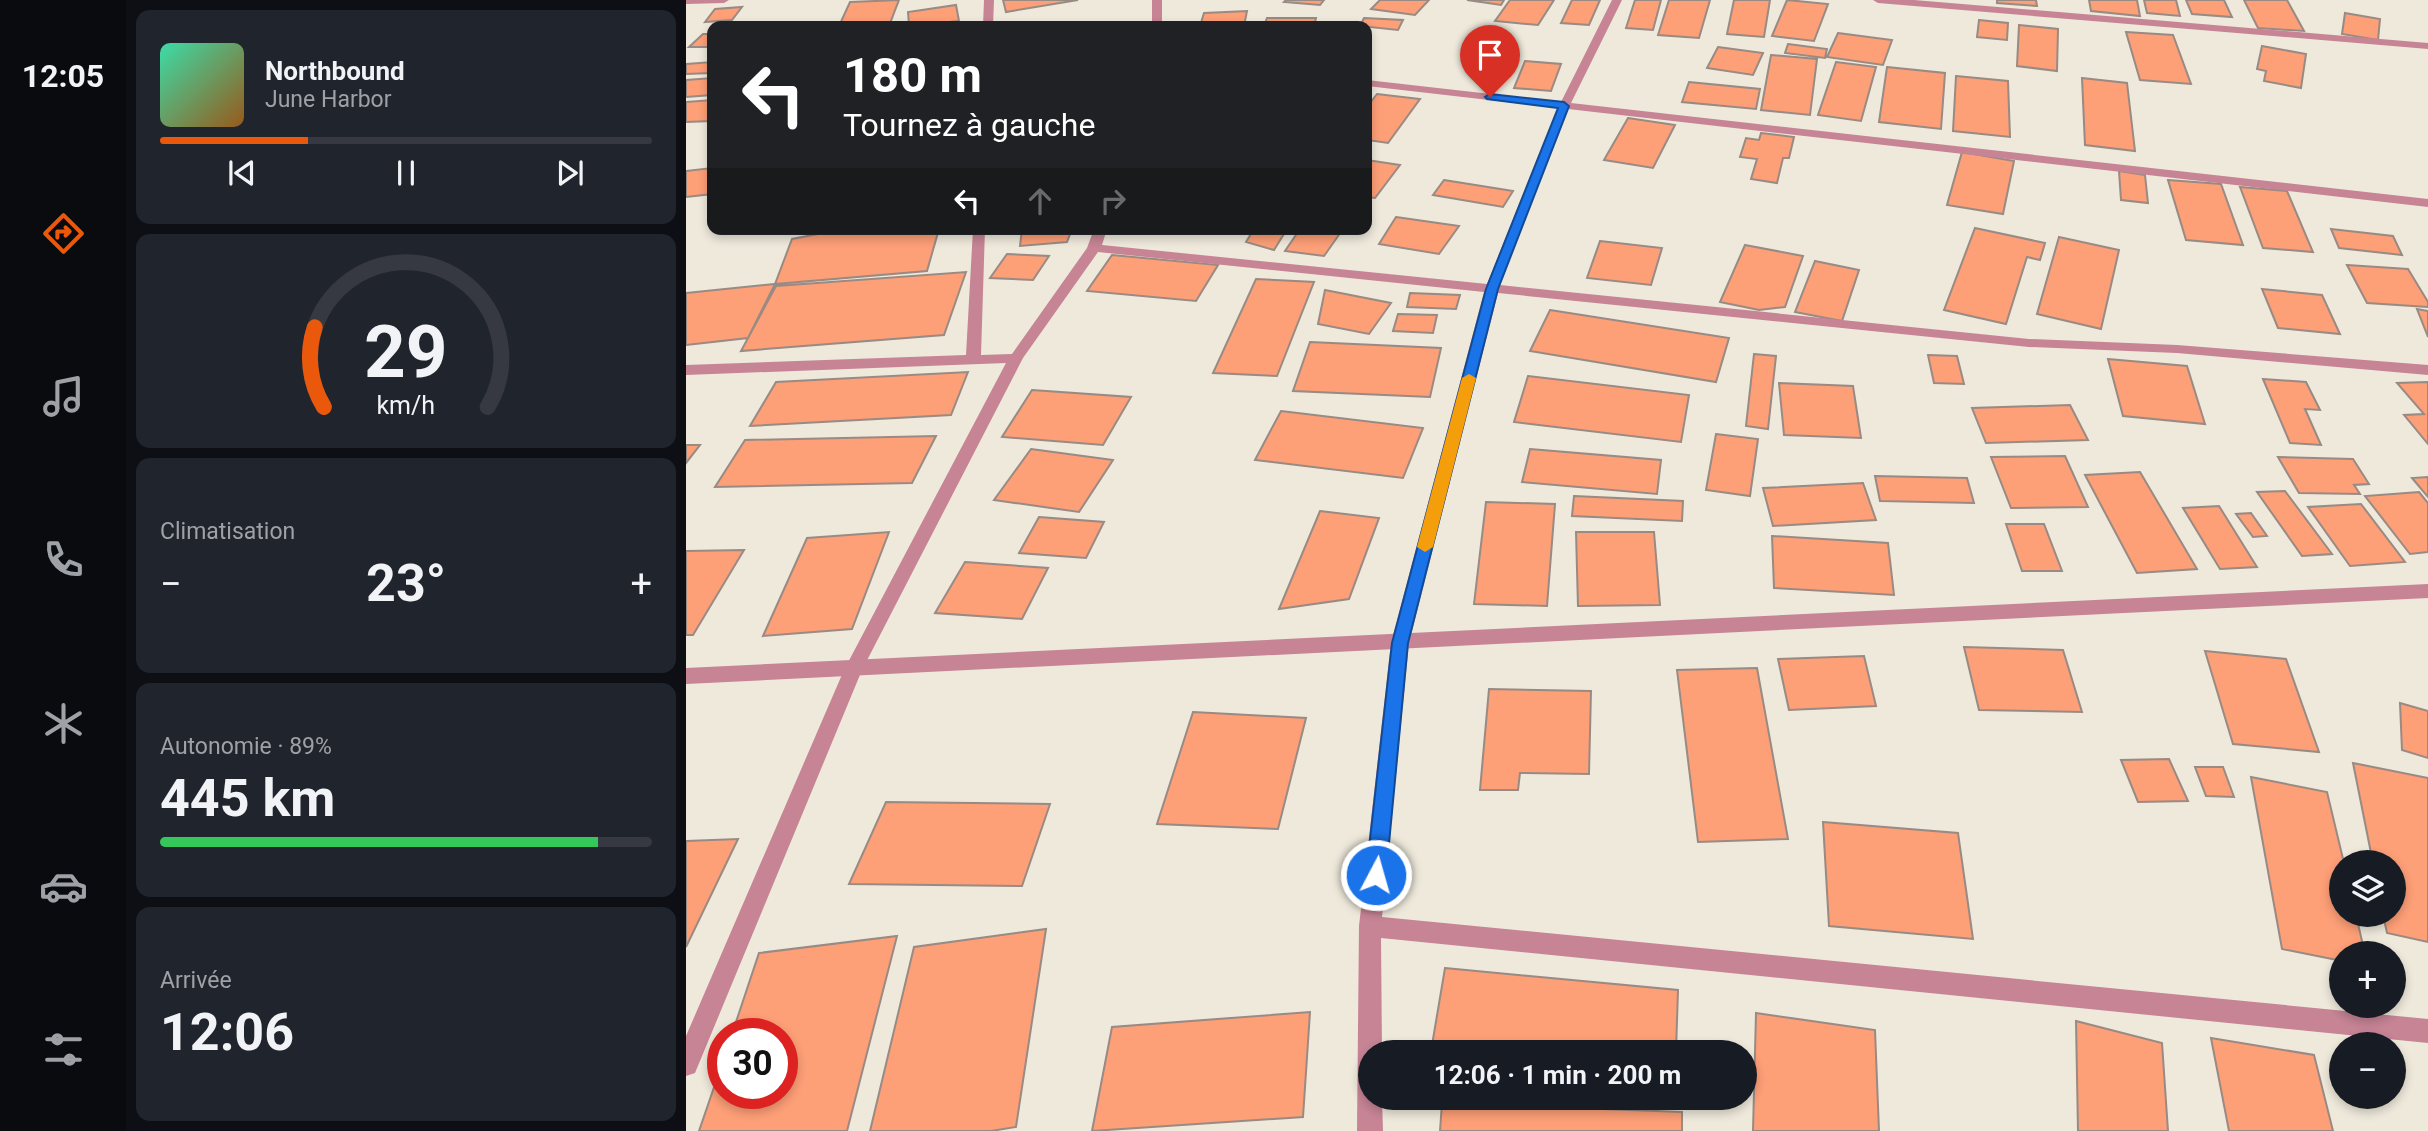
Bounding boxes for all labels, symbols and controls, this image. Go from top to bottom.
pin [1460,25,1520,97]
icon: arrive [1471,36,1509,74]
text: 180 m [843,47,982,104]
icon: left [728,49,819,140]
text: Northbound [265,56,405,86]
text: 12:05 [22,57,104,95]
text: June Harbor [265,86,392,113]
text: Tournez à gauche [843,106,1095,144]
icon: previous [223,154,261,192]
icon: pause [387,154,425,192]
icon: next [551,154,589,192]
icon: left [948,182,986,220]
icon: ahead [1021,182,1059,220]
icon: right [1094,182,1132,220]
icon: directions [39,209,88,258]
text: 29 [364,310,448,396]
icon: music [39,372,88,421]
text: km/h [377,391,435,420]
text: Climatisation [160,518,295,545]
icon: phone [39,535,88,584]
text: 23° [366,553,446,614]
text: − [160,562,182,606]
text: + [630,562,652,606]
icon: climate [39,699,88,748]
text: Autonomie · 89% [160,733,332,760]
text: 445 km [160,768,335,829]
position arrow [1339,838,1413,912]
map controls [2329,850,2406,1109]
button: layers [2329,850,2406,927]
icon: car [39,862,88,911]
button: + [2329,941,2406,1018]
text: Arrivée [160,967,232,994]
text: 12:06 [160,1002,294,1063]
speed limit sign: 30 [707,1018,798,1109]
icon: filters [39,1025,88,1074]
button: − [2329,1032,2406,1109]
text: 12:06 · 1 min · 200 m [1434,1060,1681,1090]

